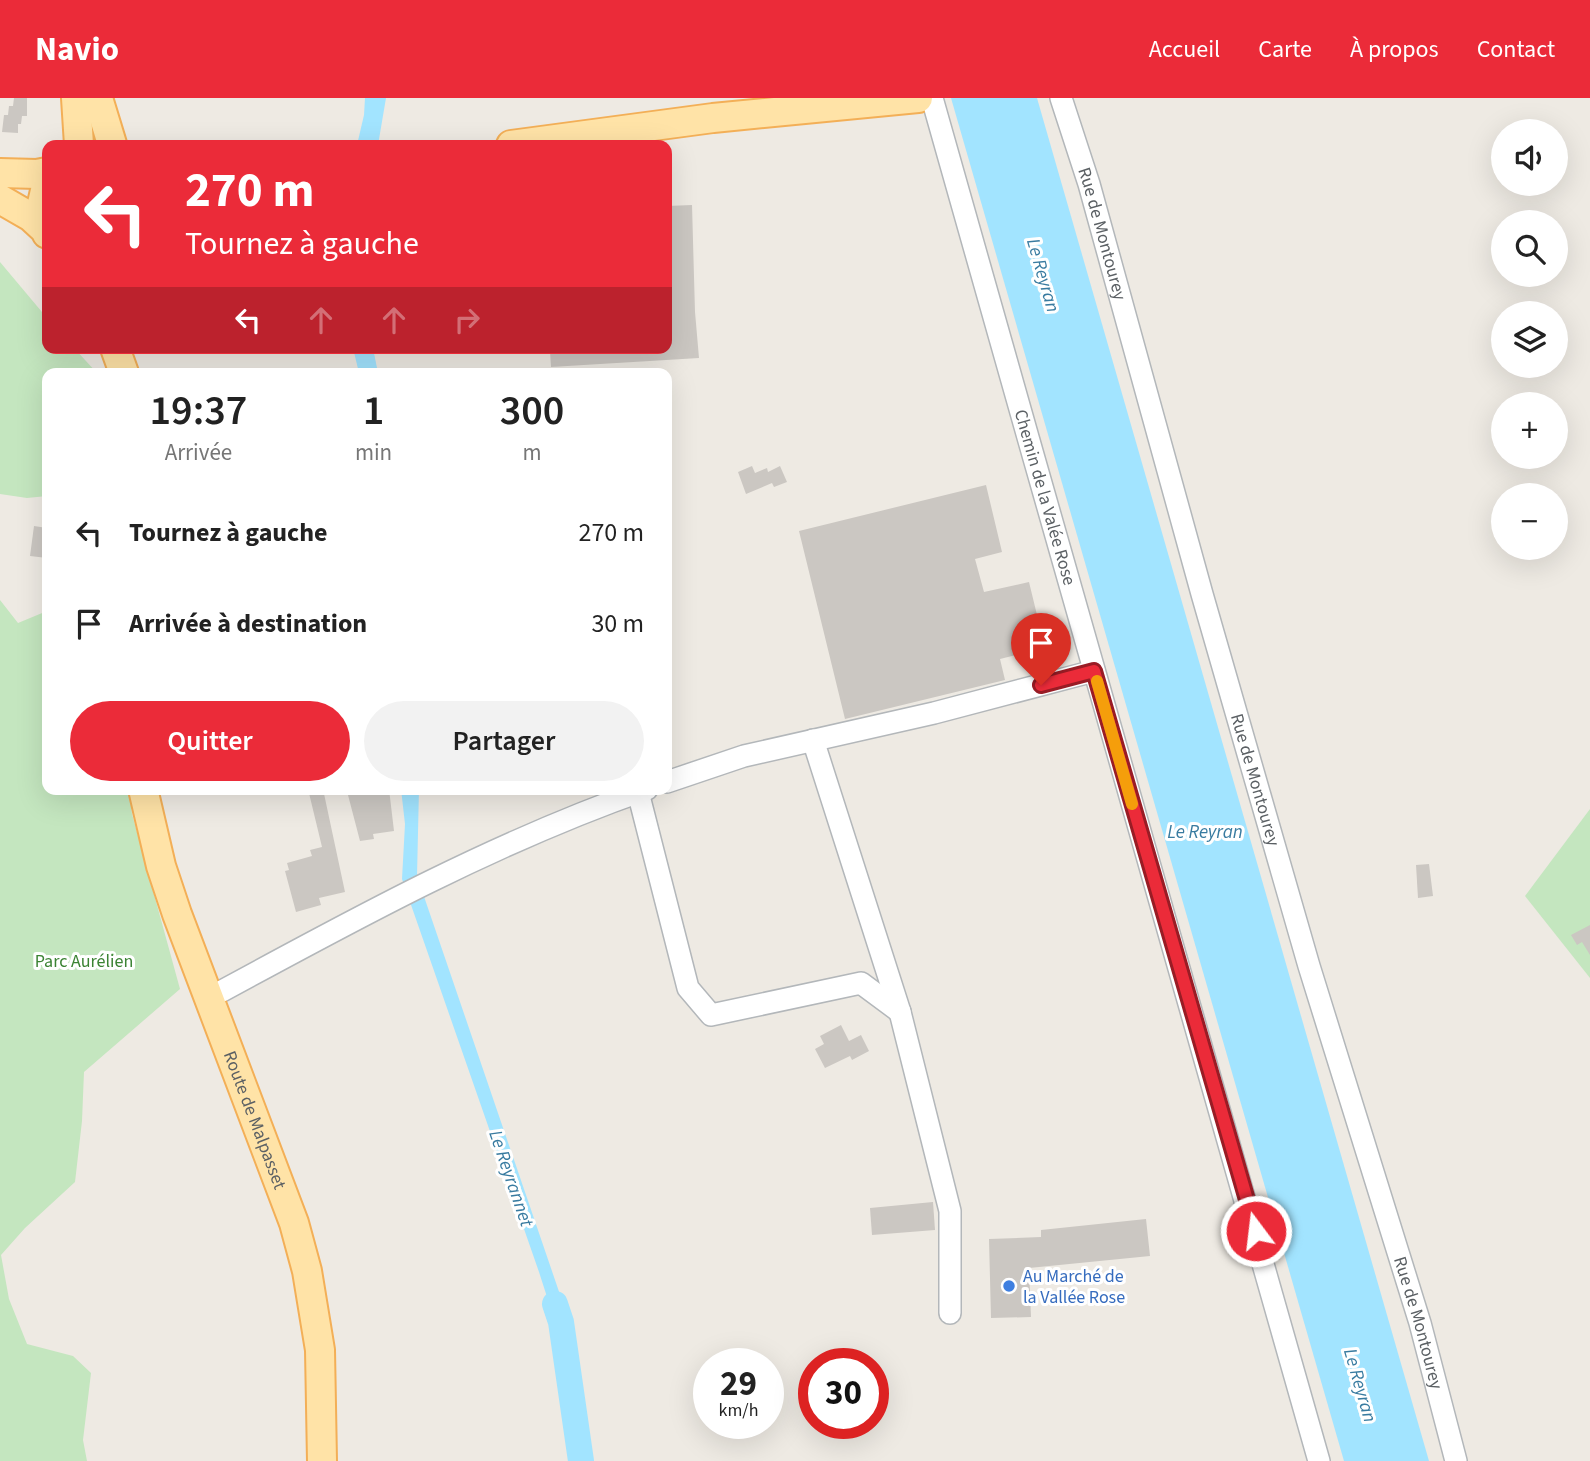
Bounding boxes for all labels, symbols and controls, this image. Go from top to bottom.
text: Navio [35,26,119,73]
text: Accueil [1149,32,1220,67]
text: Carte [1258,32,1312,67]
text: À propos [1350,32,1439,67]
text: Contact [1477,32,1555,67]
map controls [1491,119,1568,560]
button: sound [1491,119,1568,196]
text: 270 m [185,156,314,226]
street label: Rue de Montourey [1071,164,1133,304]
icon: left [70,168,161,259]
button: search [1491,210,1568,287]
text: Tournez à gauche [185,221,419,267]
water label: Le Reyran [1019,235,1066,315]
icon: left [229,301,267,339]
icon: ahead [302,301,340,339]
icon: ahead [375,301,413,339]
icon: right [448,301,486,339]
button: layers [1491,301,1568,378]
text: 19:37 [150,381,247,441]
text: 1 [363,381,384,441]
text: 300 [500,381,564,441]
button: + [1491,392,1568,469]
street label: Chemin de la Valée Rose [1008,406,1082,588]
text: Arrivée [165,436,232,469]
text: min [355,436,392,469]
text: m [523,436,542,469]
button: − [1491,483,1568,560]
icon: left [70,514,108,552]
text: Tournez à gauche [129,514,328,551]
text: 270 m [578,514,644,551]
icon: arrive [70,605,108,643]
text: Arrivée à destination [129,605,367,642]
text: 30 m [591,605,644,642]
pin [1011,613,1071,685]
icon: arrive [1022,624,1060,662]
button: Quitter [70,701,350,781]
button: Partager [364,701,644,781]
street label: Rue de Montourey [1224,711,1286,850]
water label: Le Reyran [1167,819,1243,846]
park label: Parc Aurélien [35,949,133,974]
street label: Route de Malpasset [217,1047,292,1193]
water label: Le Reyrannet [481,1127,540,1231]
position arrow [1219,1194,1293,1268]
street label: Rue de Montourey [1387,1253,1449,1392]
place label: Au Marché de la Vallée Rose [1023,1264,1125,1310]
marker: Au Marché de la Vallée Rose [1001,1278,1017,1294]
water label: Le Reyran [1336,1345,1383,1425]
speed limit sign: 30 [798,1348,889,1439]
text: 29 [720,1359,757,1409]
text: km/h [719,1398,758,1423]

